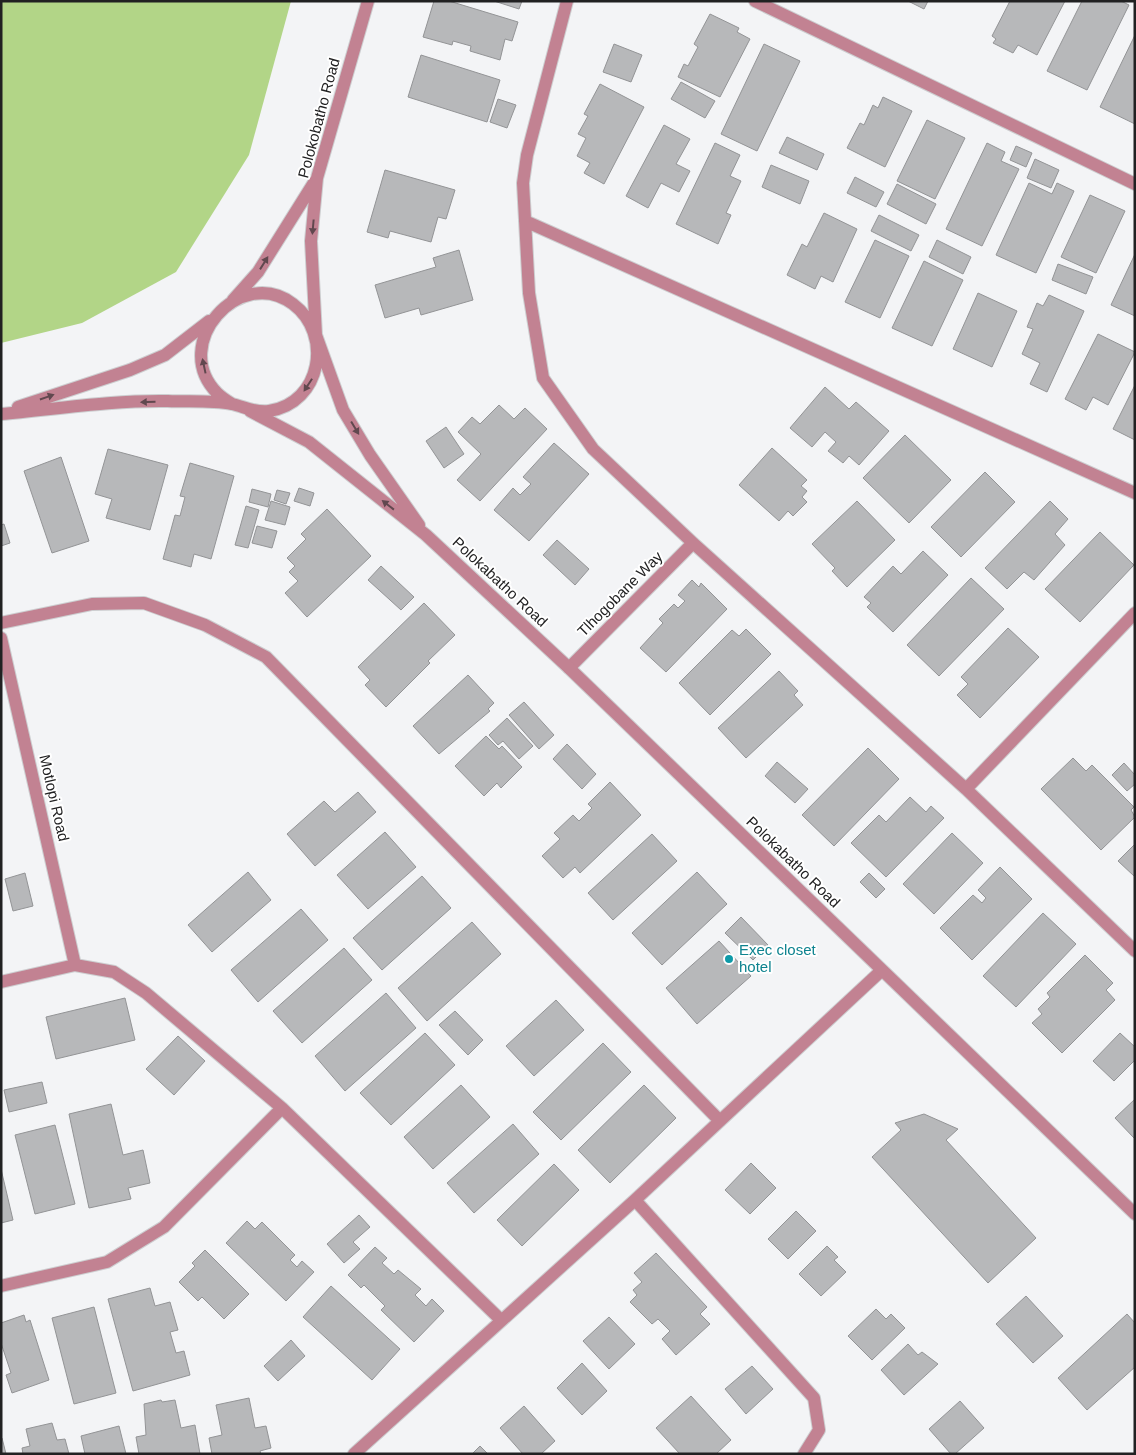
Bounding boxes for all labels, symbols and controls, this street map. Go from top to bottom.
street label: Polokobatho Road [294,56,343,180]
one-way arrow [308,219,316,235]
one-way arrow [259,256,269,269]
one-way arrow [200,359,208,374]
one-way arrow [303,378,313,391]
one-way arrow [40,393,55,400]
one-way arrow [140,398,156,406]
one-way arrow [350,422,359,435]
one-way arrow [382,500,395,511]
street label: Polokabatho Road [449,533,551,630]
street label: Tlhogobane Way [574,547,666,640]
street label: Motlopi Road [36,753,73,843]
street label: Polokabatho Road [743,813,844,911]
place label: Exec closet hotel [739,941,817,975]
marker: Exec closet hotel [723,953,735,965]

